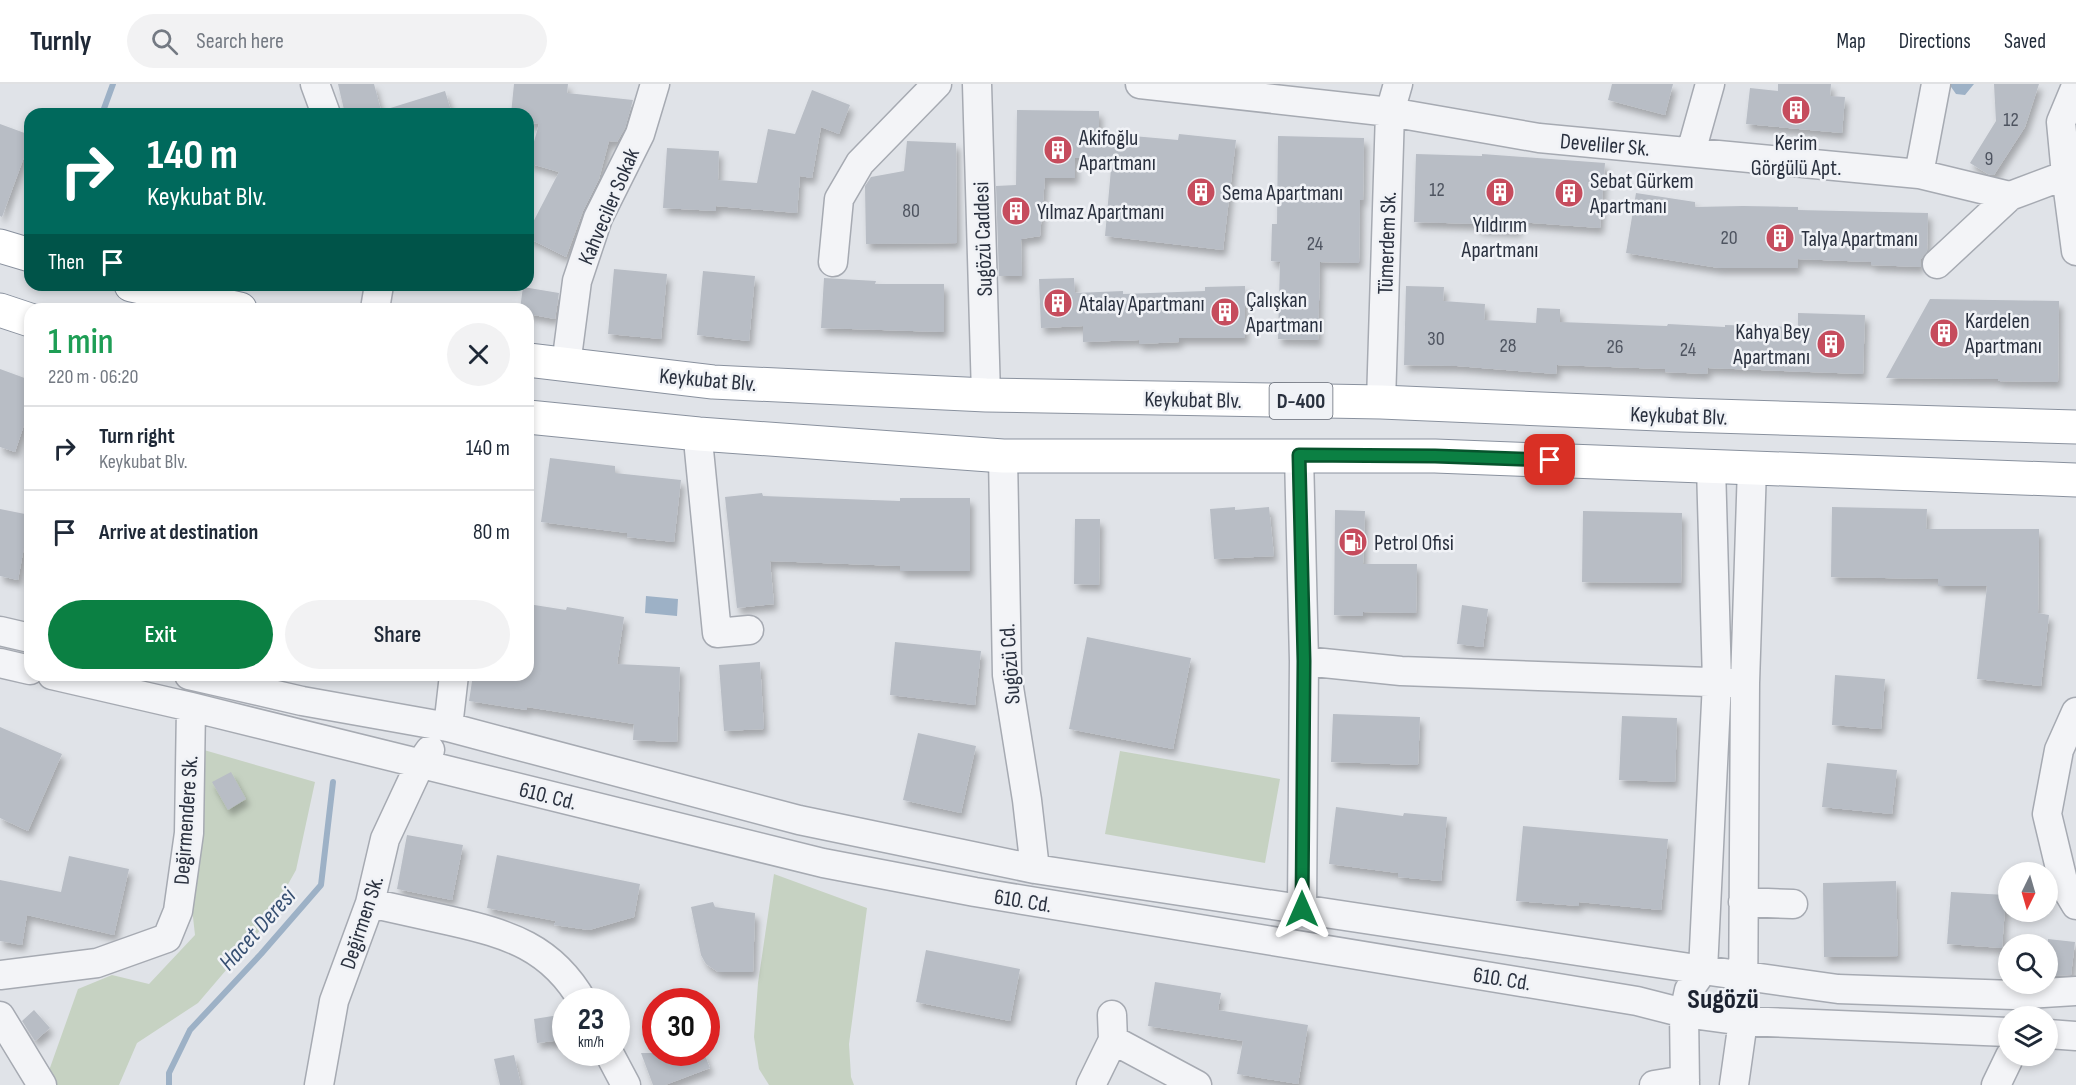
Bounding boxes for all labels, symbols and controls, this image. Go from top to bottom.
search box [127,14,547,68]
text: Turnly [30,25,91,58]
icon: search [148,25,181,58]
text: Search here [196,28,284,55]
text: Map [1836,29,1866,54]
text: Directions [1899,29,1971,54]
text: Saved [2004,29,2046,54]
building icon: Kerim Görgülü Apt. [1780,94,1812,126]
house number: 12 [2003,108,2019,132]
place label: Akifoğlu Apartmanı [1078,125,1156,177]
street label: Develiler Sk. [1559,128,1651,163]
text: 140 m [147,130,238,181]
place label: Kerim Görgülü Apt. [1751,130,1841,182]
icon: right [48,132,126,210]
building icon: Akifoğlu Apartmanı [1042,134,1074,166]
street label: Kahveciler Sokak [573,144,646,269]
house number: 9 [1985,147,1993,171]
place label: Sebat Gürkem Apartmanı [1589,168,1694,220]
building icon: Sema Apartmanı [1185,176,1217,208]
building icon: Yıldırım Apartmanı [1484,176,1516,208]
building icon: Sebat Gürkem Apartmanı [1553,177,1585,209]
house number: 12 [1429,178,1445,202]
place label: Sema Apartmanı [1222,180,1343,207]
text: Keykubat Blv. [147,181,267,213]
street label: Sugözü Caddesi [968,181,999,297]
street label: Tümerdem Sk. [1372,191,1403,295]
building icon: Yılmaz Apartmanı [1000,195,1032,227]
house number: 80 [902,199,920,223]
place label: Yılmaz Apartmanı [1037,199,1164,226]
place label: Yıldırım Apartmanı [1461,212,1538,264]
building icon: Talya Apartmanı [1764,222,1796,254]
house number: 20 [1720,226,1738,250]
place label: Talya Apartmanı [1801,226,1918,253]
house number: 24 [1307,232,1323,256]
icon: arrive [96,246,129,279]
text: Then [48,249,84,276]
building icon: Atalay Apartmanı [1042,287,1074,319]
place label: Çalışkan Apartmanı [1245,287,1323,339]
place label: Atalay Apartmanı [1078,291,1205,318]
building icon: Çalışkan Apartmanı [1209,296,1241,328]
place label: Kardelen Apartmanı [1964,308,2042,360]
building icon: Kardelen Apartmanı [1928,317,1960,349]
place label: Kahya Bey Apartmanı [1732,319,1810,371]
text: 1 min [48,321,113,364]
button: close [447,323,510,386]
house number: 30 [1427,327,1445,351]
building icon: Kahya Bey Apartmanı [1815,328,1847,360]
house number: 28 [1500,334,1517,358]
house number: 26 [1607,335,1624,359]
house number: 24 [1680,338,1696,362]
street label: Keykubat Blv. [658,363,758,398]
text: 220 m · 06:20 [48,365,138,389]
road number: D-400 [1270,383,1332,419]
street label: Keykubat Blv. [1144,386,1242,415]
street label: Keykubat Blv. [1630,401,1728,432]
text: Turn right [99,423,175,450]
icon: right [48,432,81,465]
pin [1524,434,1575,485]
text: 140 m [466,435,510,462]
icon: arrive [1533,443,1566,476]
text: Keykubat Blv. [99,450,188,474]
icon: arrive [48,516,81,549]
text: Arrive at destination [99,519,258,546]
text: 80 m [473,519,510,546]
fuel station icon: Petrol Ofisi [1337,526,1369,558]
place label: Petrol Ofisi [1374,530,1454,557]
button: Exit [48,600,273,669]
button: Share [285,600,510,669]
street label: Sugözü Cd. [994,623,1027,705]
street label: Değirmendere Sk. [169,755,204,886]
street label: 610. Cd. [516,776,579,817]
north arrow [1998,862,2058,922]
map controls [1998,862,2058,1066]
street label: Değirmen Sk. [335,872,390,973]
position arrow [1270,877,1334,941]
water label: Hacet Deresi [213,882,302,977]
street label: 610. Cd. [992,884,1053,919]
button: search [1998,934,2058,994]
street label: 610. Cd. [1471,962,1532,997]
district label: Sugözü [1687,983,1759,1016]
speed limit sign: 30 [642,988,720,1066]
text: 23 [578,1002,604,1038]
button: layers [1998,1006,2058,1066]
text: km/h [578,1033,604,1052]

